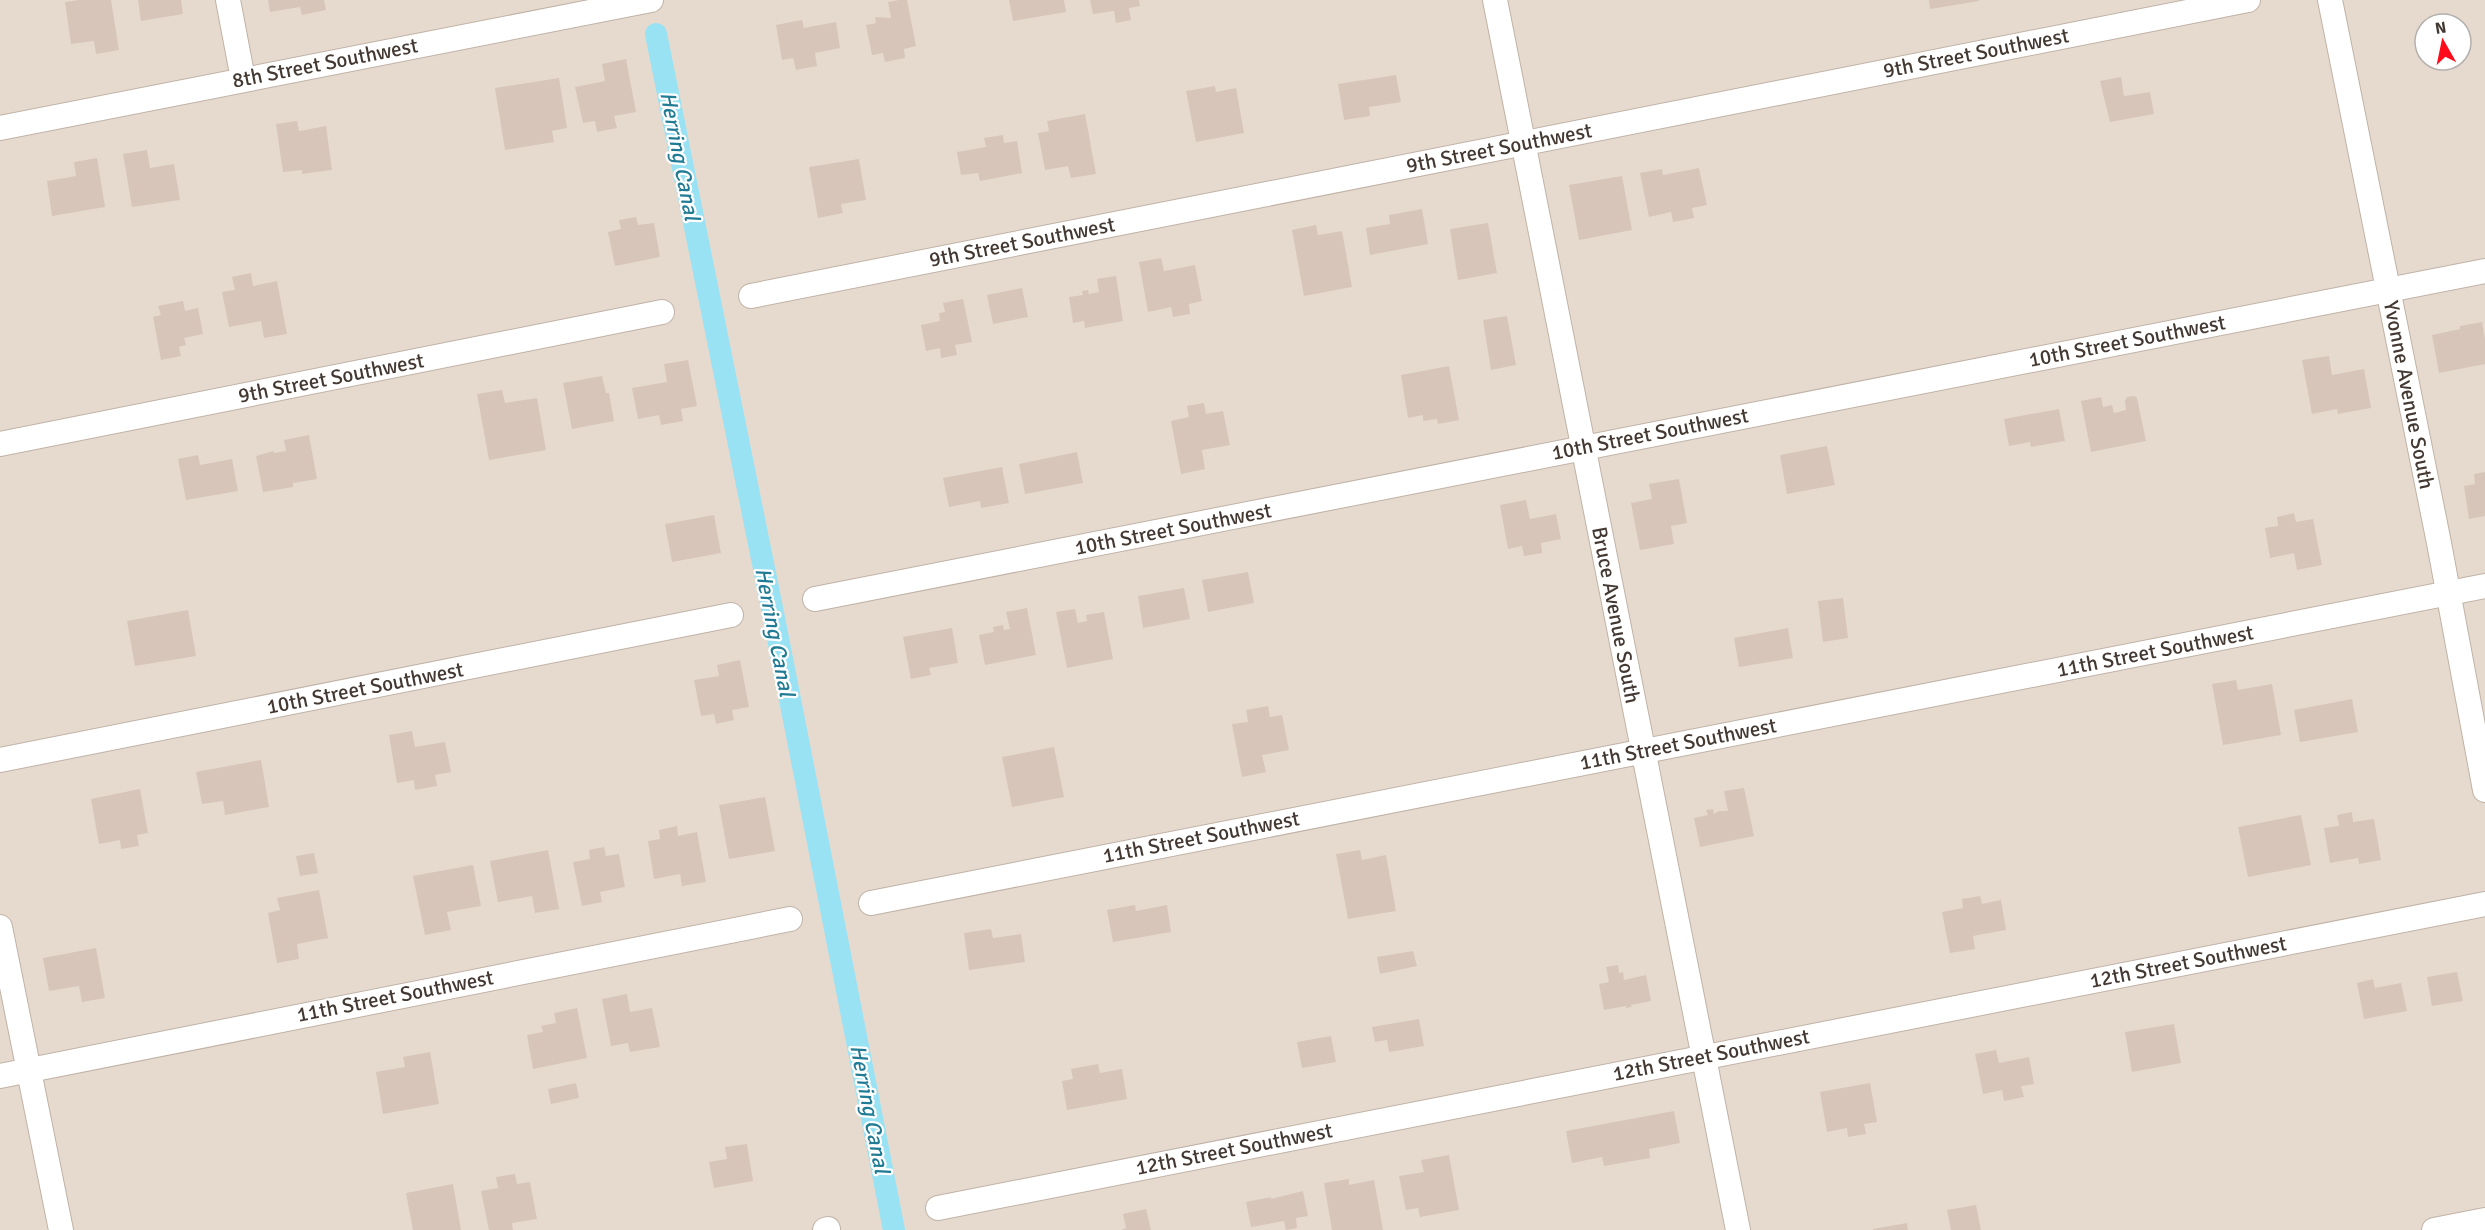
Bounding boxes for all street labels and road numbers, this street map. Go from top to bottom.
street label: 9th Street Southwest [1881,22,2071,84]
street label: 8th Street Southwest [230,32,420,94]
street label: 9th Street Southwest [1404,117,1594,179]
street label: 9th Street Southwest [927,211,1117,273]
street label: Yvonne Avenue South [2378,299,2440,491]
street label: 10th Street Southwest [2026,309,2228,373]
street label: 9th Street Southwest [236,347,426,409]
street label: 10th Street Southwest [1549,402,1751,466]
street label: 10th Street Southwest [1072,497,1274,561]
street label: Bruce Avenue South [1586,524,1646,706]
street label: 11th Street Southwest [2054,619,2256,683]
street label: 10th Street Southwest [264,656,466,720]
street label: 11th Street Southwest [1577,712,1779,776]
street label: 11th Street Southwest [1100,805,1302,869]
street label: 12th Street Southwest [2087,930,2289,994]
street label: 11th Street Southwest [294,964,496,1028]
street label: 12th Street Southwest [1610,1023,1812,1087]
street label: 12th Street Southwest [1133,1117,1335,1181]

